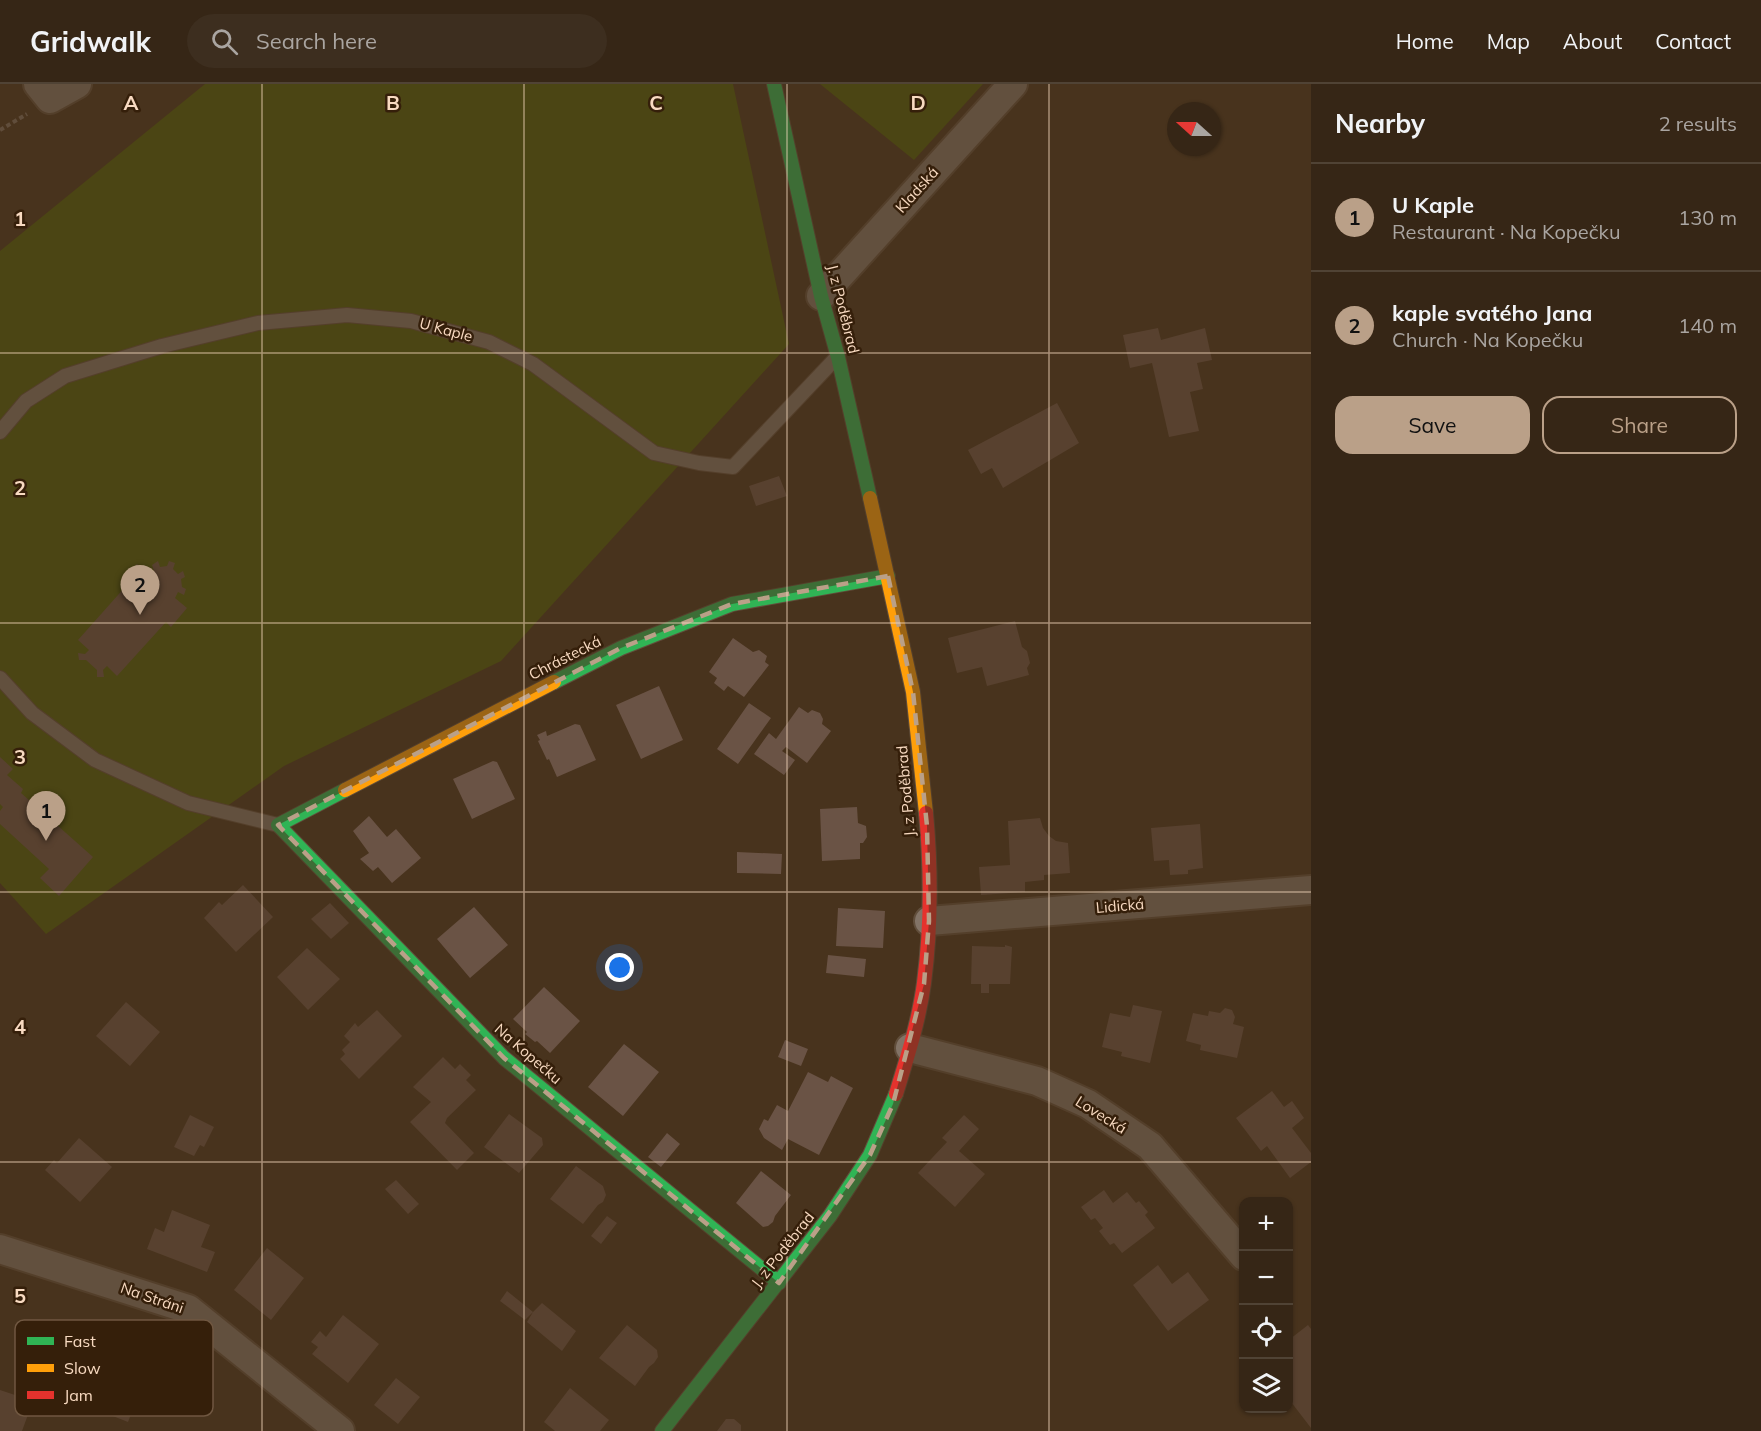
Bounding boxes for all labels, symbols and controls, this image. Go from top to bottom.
search box [187,14,607,68]
text: Gridwalk [30,24,151,59]
icon: search [208,25,241,58]
text: Search here [256,27,377,55]
text: Home [1396,28,1454,54]
text: Map [1487,28,1530,54]
text: About [1563,28,1622,54]
text: Contact [1655,28,1731,54]
text: A [124,90,139,115]
text: B [386,90,400,115]
text: C [649,90,663,115]
text: D [910,90,926,115]
north arrow [1167,102,1221,156]
text: Nearby [1335,107,1425,140]
text: 2 results [1659,111,1737,136]
street label: Kladská [891,163,942,217]
text: U Kaple [1392,191,1474,219]
text: 1 [1349,205,1361,230]
text: 130 m [1678,205,1737,230]
text: 1 [14,206,26,231]
text: Restaurant · Na Kopečku [1392,219,1620,244]
street label: J. z Poděbrad [823,262,864,355]
text: kaple svatého Jana [1392,299,1592,327]
street label: U Kaple [418,313,475,346]
text: 2 [1349,313,1361,338]
text: 140 m [1678,313,1737,338]
text: Church · Na Kopečku [1392,327,1583,352]
button: Save [1335,396,1530,454]
button: Share [1542,396,1737,454]
text: 2 [14,475,26,500]
pin: 2 [120,566,160,615]
street label: Chrástecká [526,631,604,684]
text: 3 [14,744,26,769]
street label: J. z Poděbrad [892,745,919,837]
pin: 1 [26,792,66,841]
street label: Lidická [1095,894,1145,917]
your location [605,953,634,982]
text: 4 [14,1014,26,1039]
street label: Na Kopečku [491,1019,566,1088]
street label: Lovecká [1072,1091,1130,1138]
map controls [1239,1197,1293,1413]
button: + [1239,1197,1293,1251]
street label: J. z Poděbrad [747,1208,818,1292]
button: − [1239,1251,1293,1305]
street label: Na Stráni [118,1278,186,1317]
text: 5 [14,1283,26,1308]
button: locate [1239,1305,1293,1359]
legend [15,1320,213,1416]
text: Fast [64,1331,96,1351]
text: Slow [64,1358,101,1378]
button: layers [1239,1359,1293,1413]
text: Jam [64,1385,93,1405]

